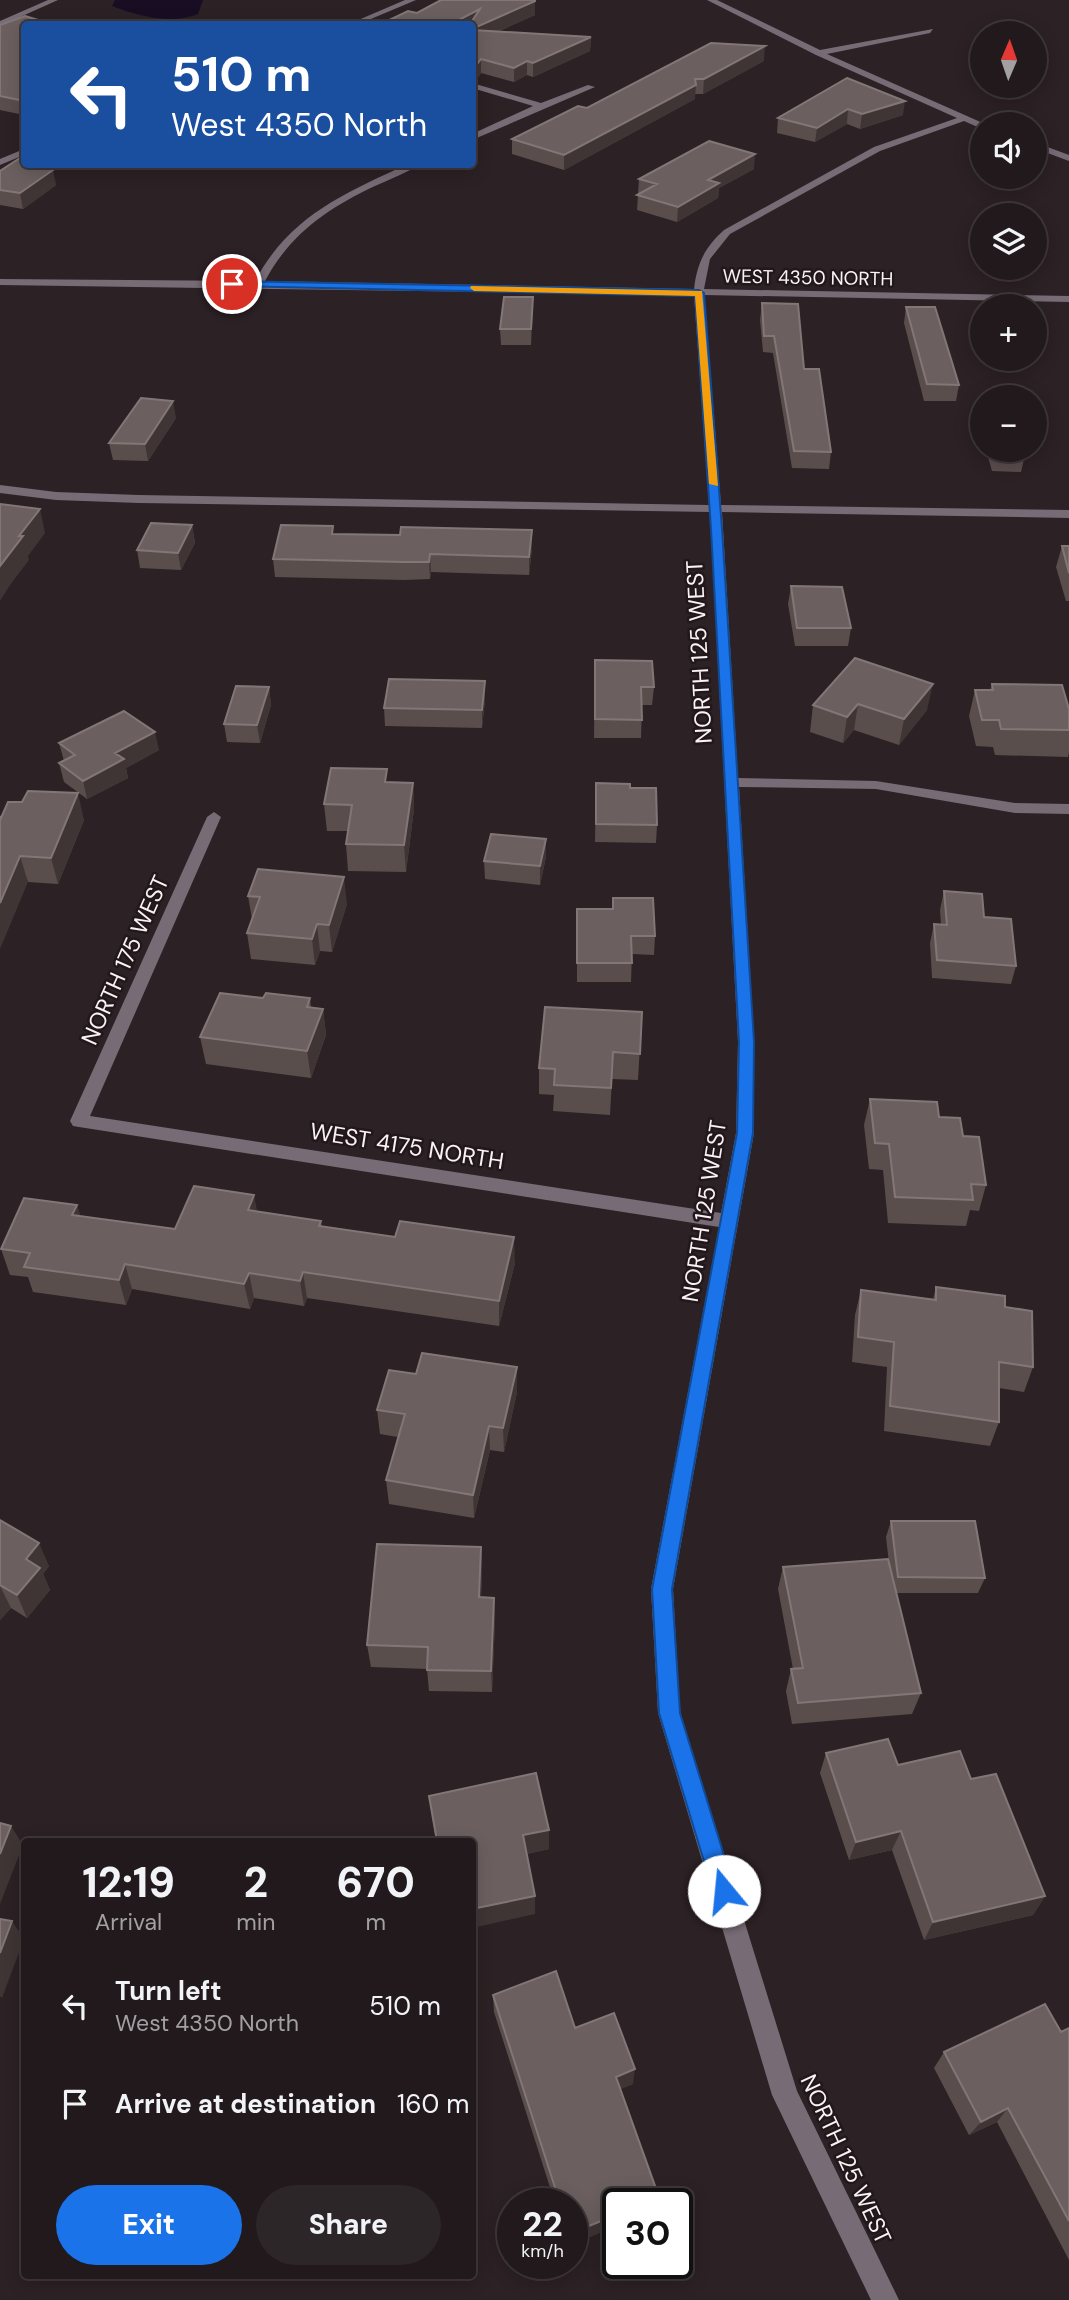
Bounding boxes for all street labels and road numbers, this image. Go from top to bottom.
street label: WEST 4350 NORTH [722,264,894,291]
street label: NORTH 125 WEST [679,559,719,745]
street label: NORTH 175 WEST [74,871,176,1049]
street label: WEST 4175 NORTH [308,1116,506,1176]
street label: NORTH 125 WEST [675,1118,733,1304]
street label: NORTH 125 WEST [794,2069,898,2249]

